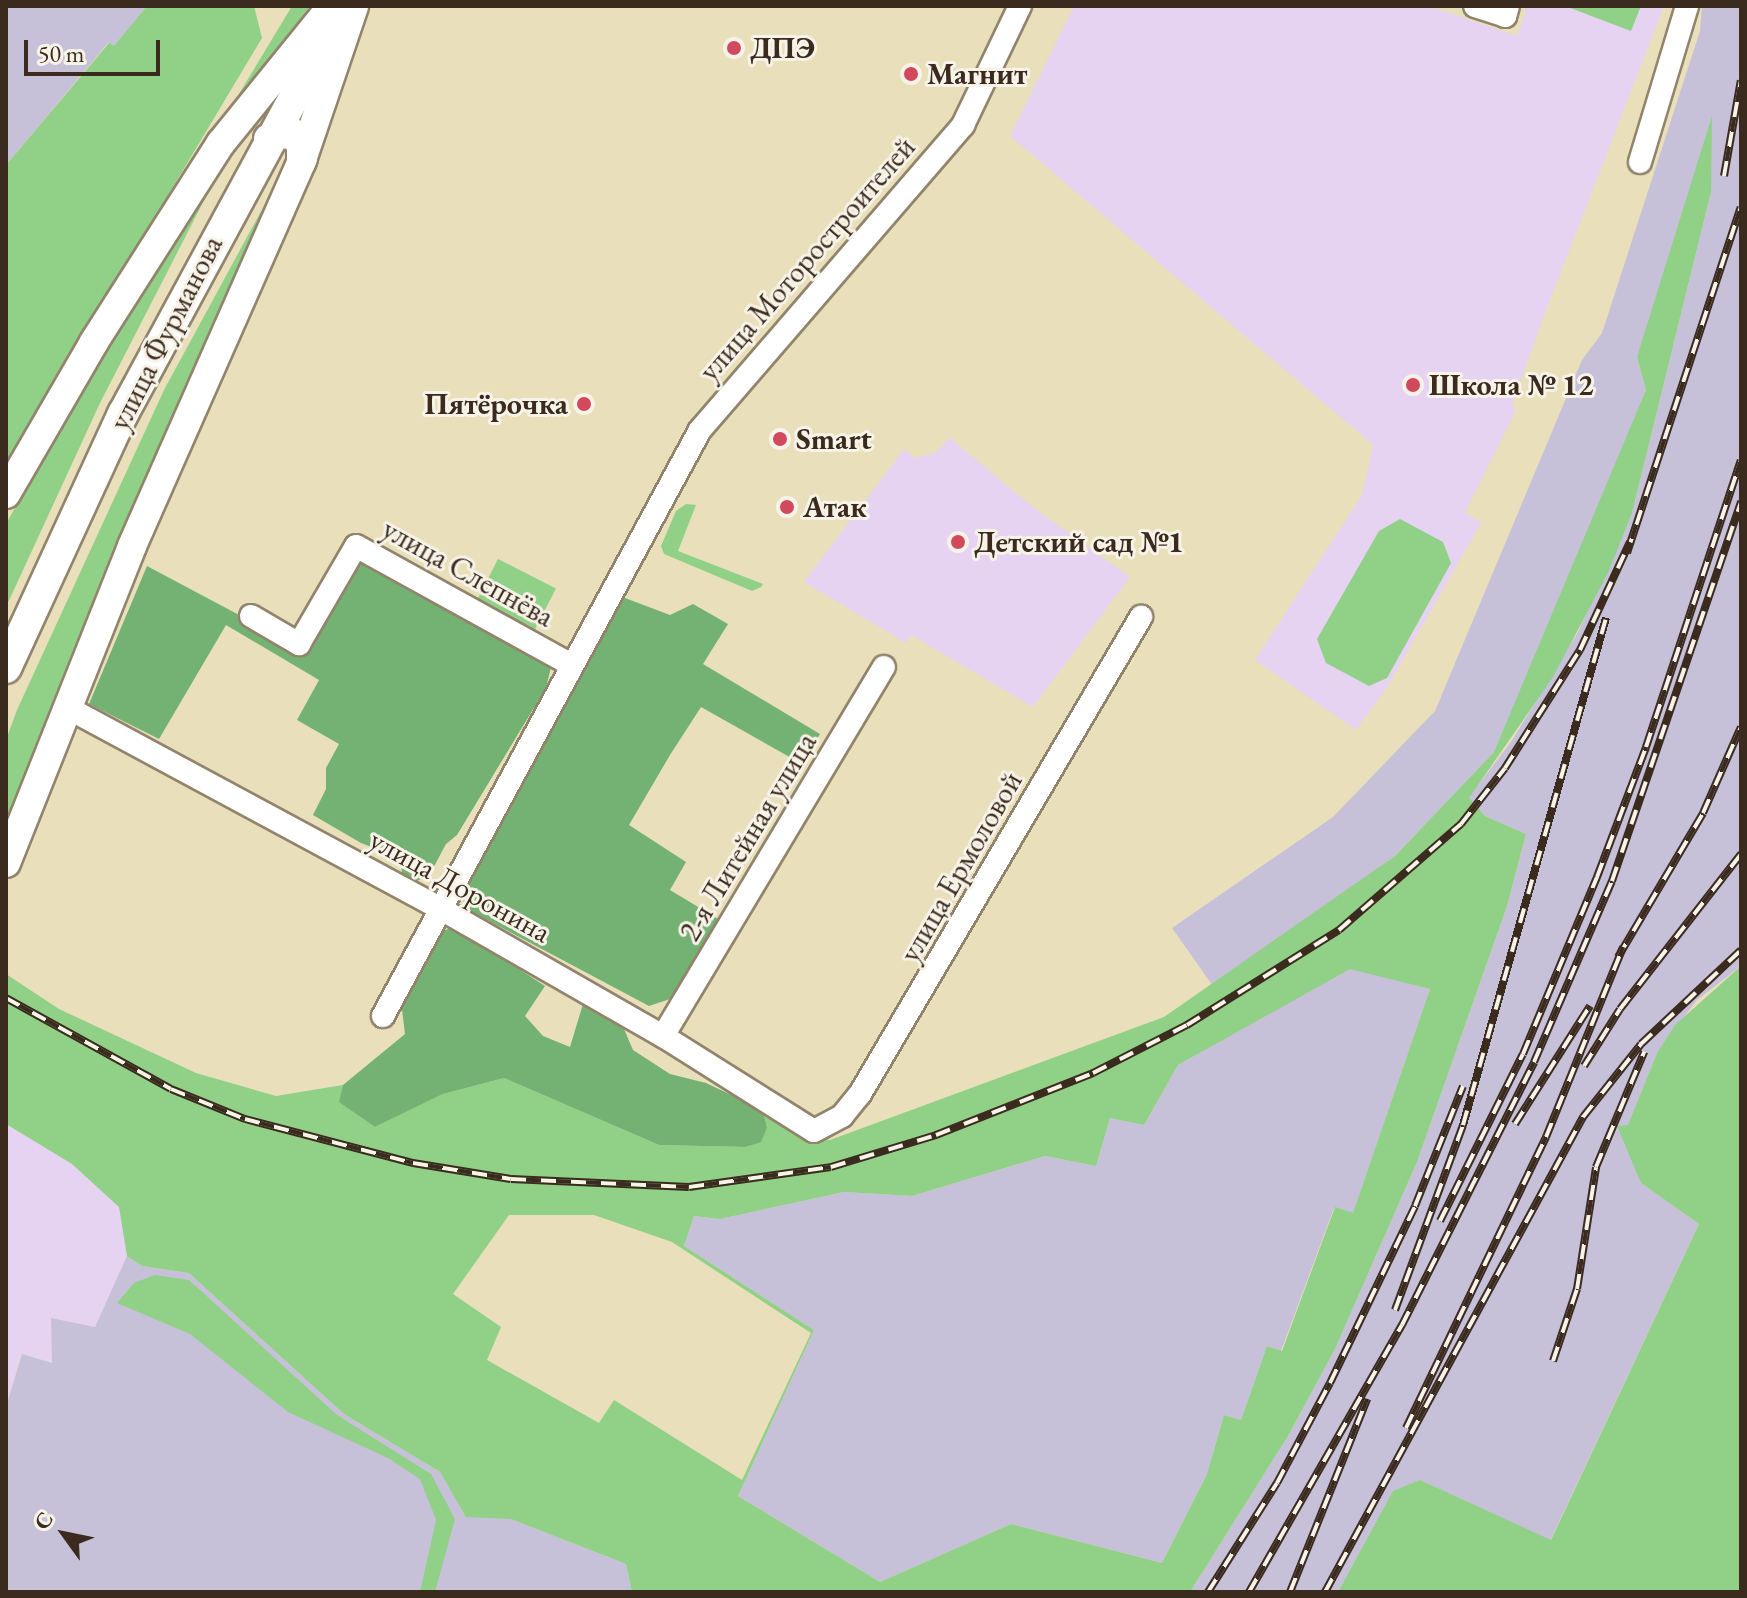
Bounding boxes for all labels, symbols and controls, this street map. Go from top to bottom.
scale bar [28,24,164,74]
place label: ДПЭ [750,30,815,66]
text: 50 m [38,38,85,69]
marker: ДПЭ [725,39,743,57]
place label: Магнит [927,56,1027,92]
marker: Магнит [902,65,920,83]
street label: улица Моторостроителей [691,130,923,388]
street label: улица Фурманова [102,230,230,436]
place label: Школа № 12 [1429,367,1594,403]
marker: Школа № 12 [1404,376,1422,394]
place label: Пятёрочка [424,386,568,422]
marker: Пятёрочка [575,395,593,413]
place label: Smart [796,421,872,457]
marker: Smart [771,430,789,448]
place label: Атак [803,489,867,525]
marker: Атак [778,498,796,516]
street label: улица Слепнёва [376,511,560,635]
place label: Детский сад №1 [974,524,1184,560]
marker: Детский сад №1 [949,533,967,551]
street label: 2-я Литейная улица [672,727,824,947]
street label: улица Ермоловой [892,765,1030,969]
street label: улица Доронина [363,821,557,951]
north arrow [24,1494,104,1574]
text: С [27,1506,60,1535]

